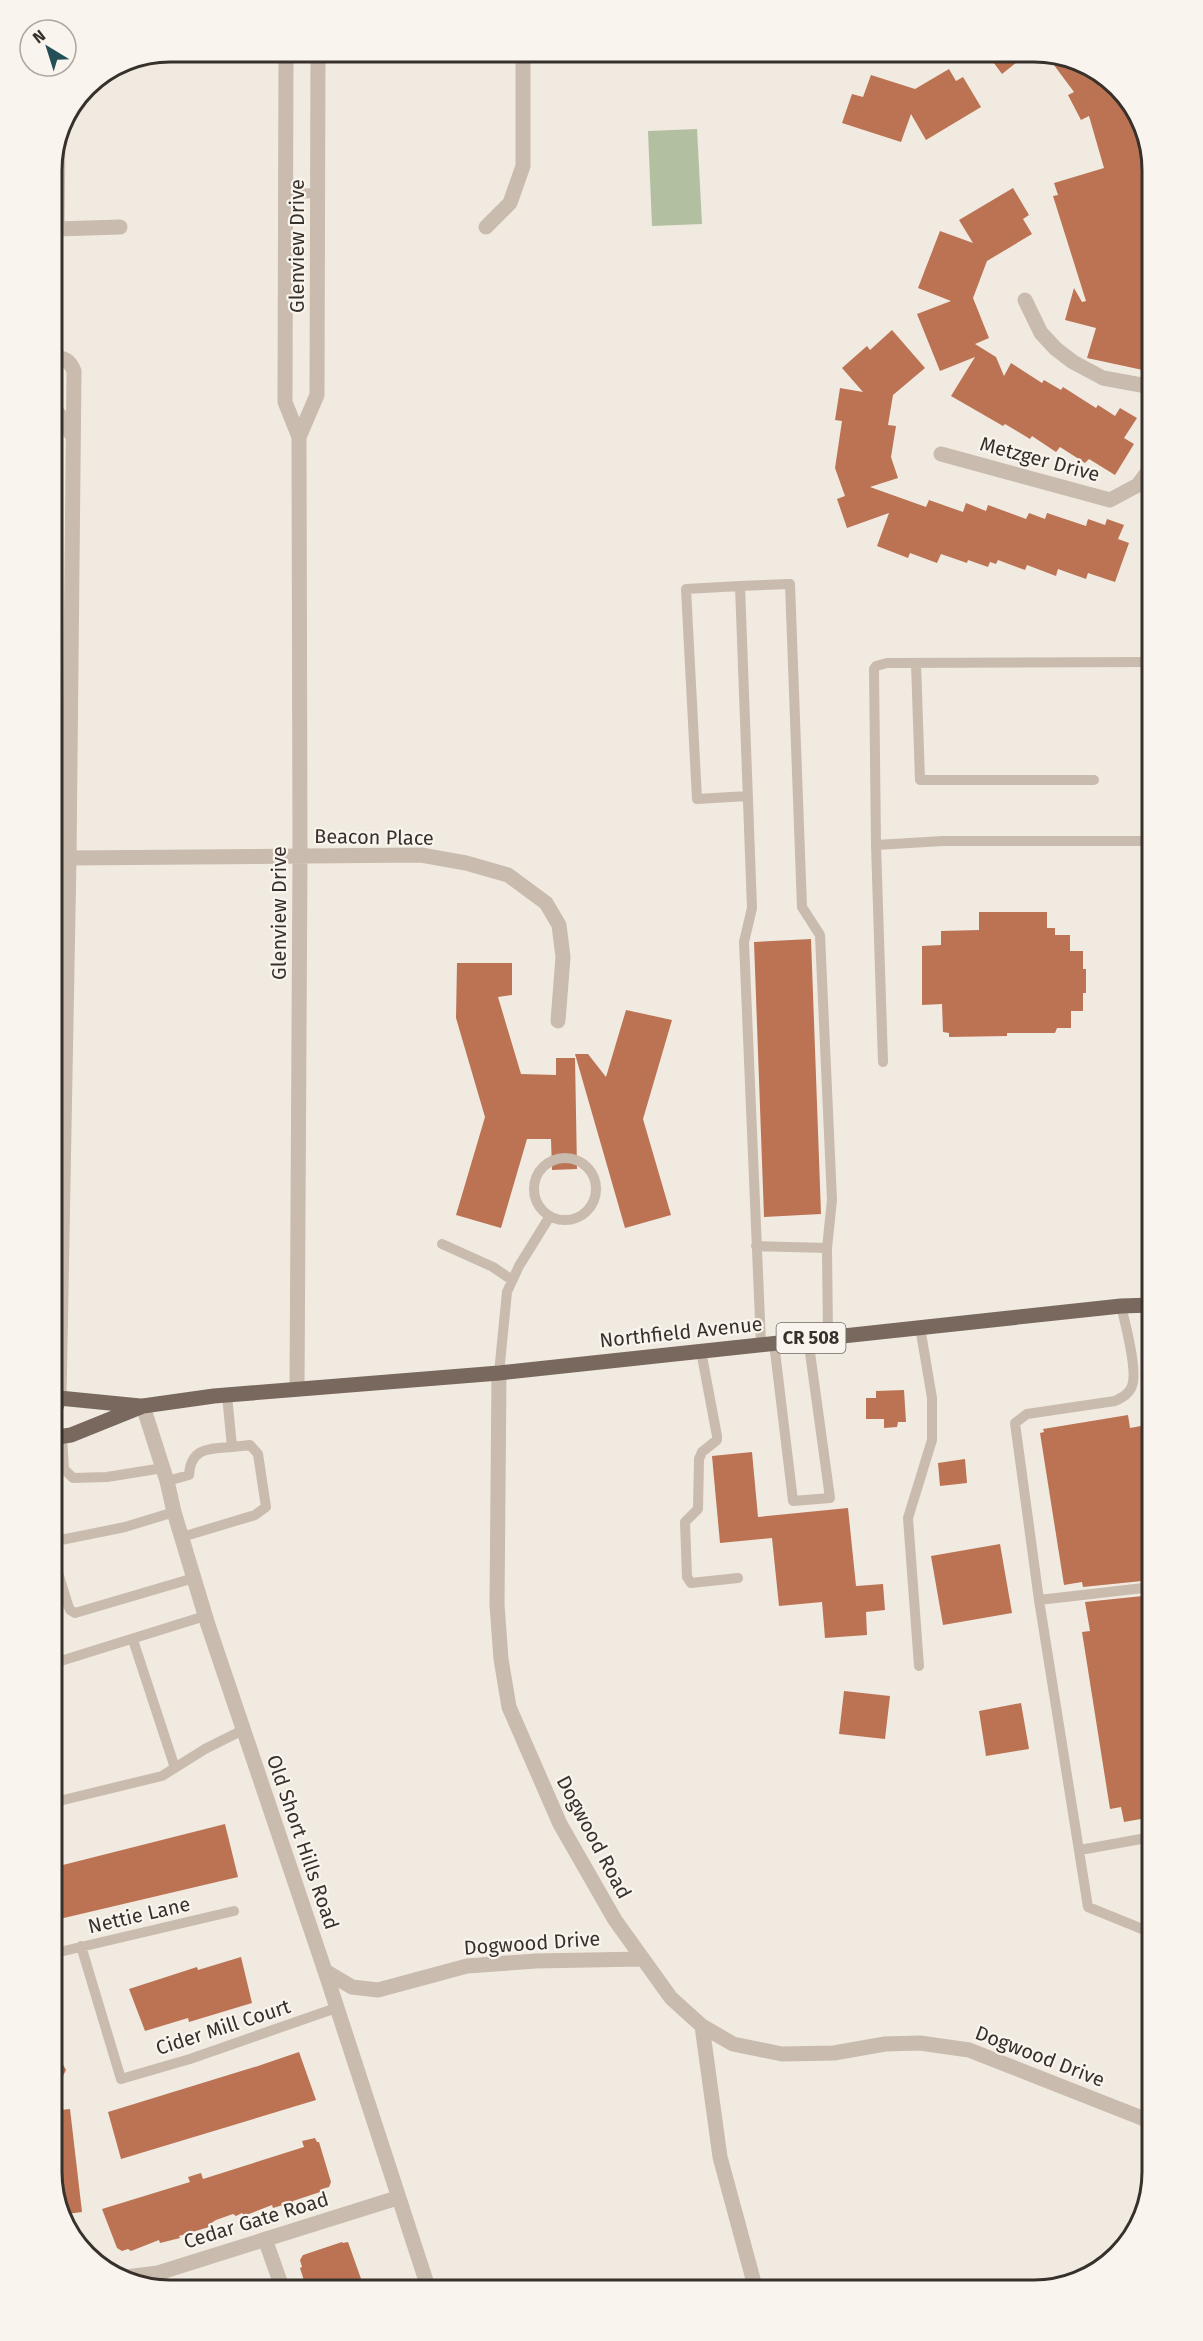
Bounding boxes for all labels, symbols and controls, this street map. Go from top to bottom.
north arrow [18,18,78,78]
text: N [29,26,49,47]
street label: Glenview Drive [285,179,309,313]
street label: Metzger Drive [977,431,1103,487]
street label: Beacon Place [314,824,434,850]
street label: Glenview Drive [267,846,291,980]
street label: Northfield Avenue [598,1312,764,1352]
road number: CR 508 [776,1323,846,1353]
street label: Old Short Hills Road [262,1752,344,1932]
street label: Dogwood Road [551,1771,637,1903]
street label: Nettie Lane [86,1892,192,1938]
street label: Dogwood Drive [463,1926,601,1960]
street label: Cider Mill Court [153,1994,294,2060]
street label: Dogwood Drive [972,2020,1108,2092]
street label: Cedar Gate Road [181,2187,331,2253]

